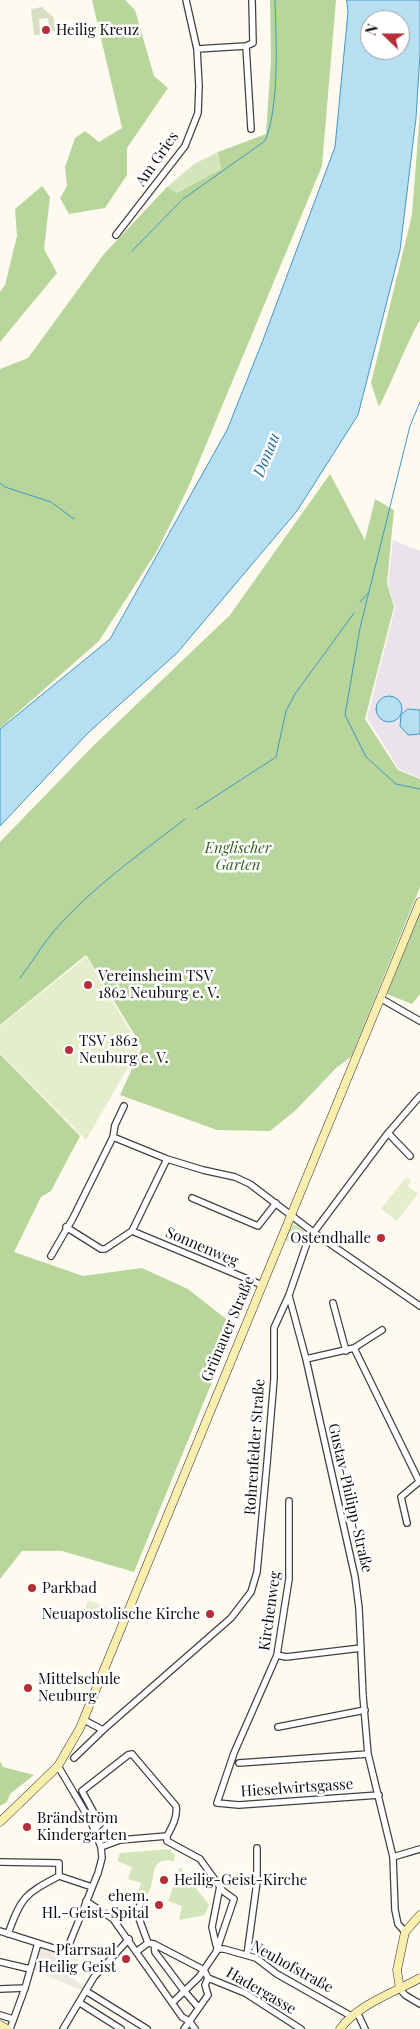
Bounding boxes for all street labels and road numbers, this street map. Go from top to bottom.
street label: Am Gries [132,128,182,190]
street label: Sonnenweg [163,1224,241,1270]
street label: Grünauer Straße [198,1273,258,1385]
street label: Rohrenfelder Straße [241,1378,269,1516]
street label: Gustav-Philipp-Straße [324,1422,376,1574]
street label: Kirchenweg [256,1570,284,1652]
street label: Hieselwirtsgasse [240,1775,354,1801]
street label: Neuhofstraße [248,1937,336,1997]
street label: Hadergasse [223,1964,299,2018]

